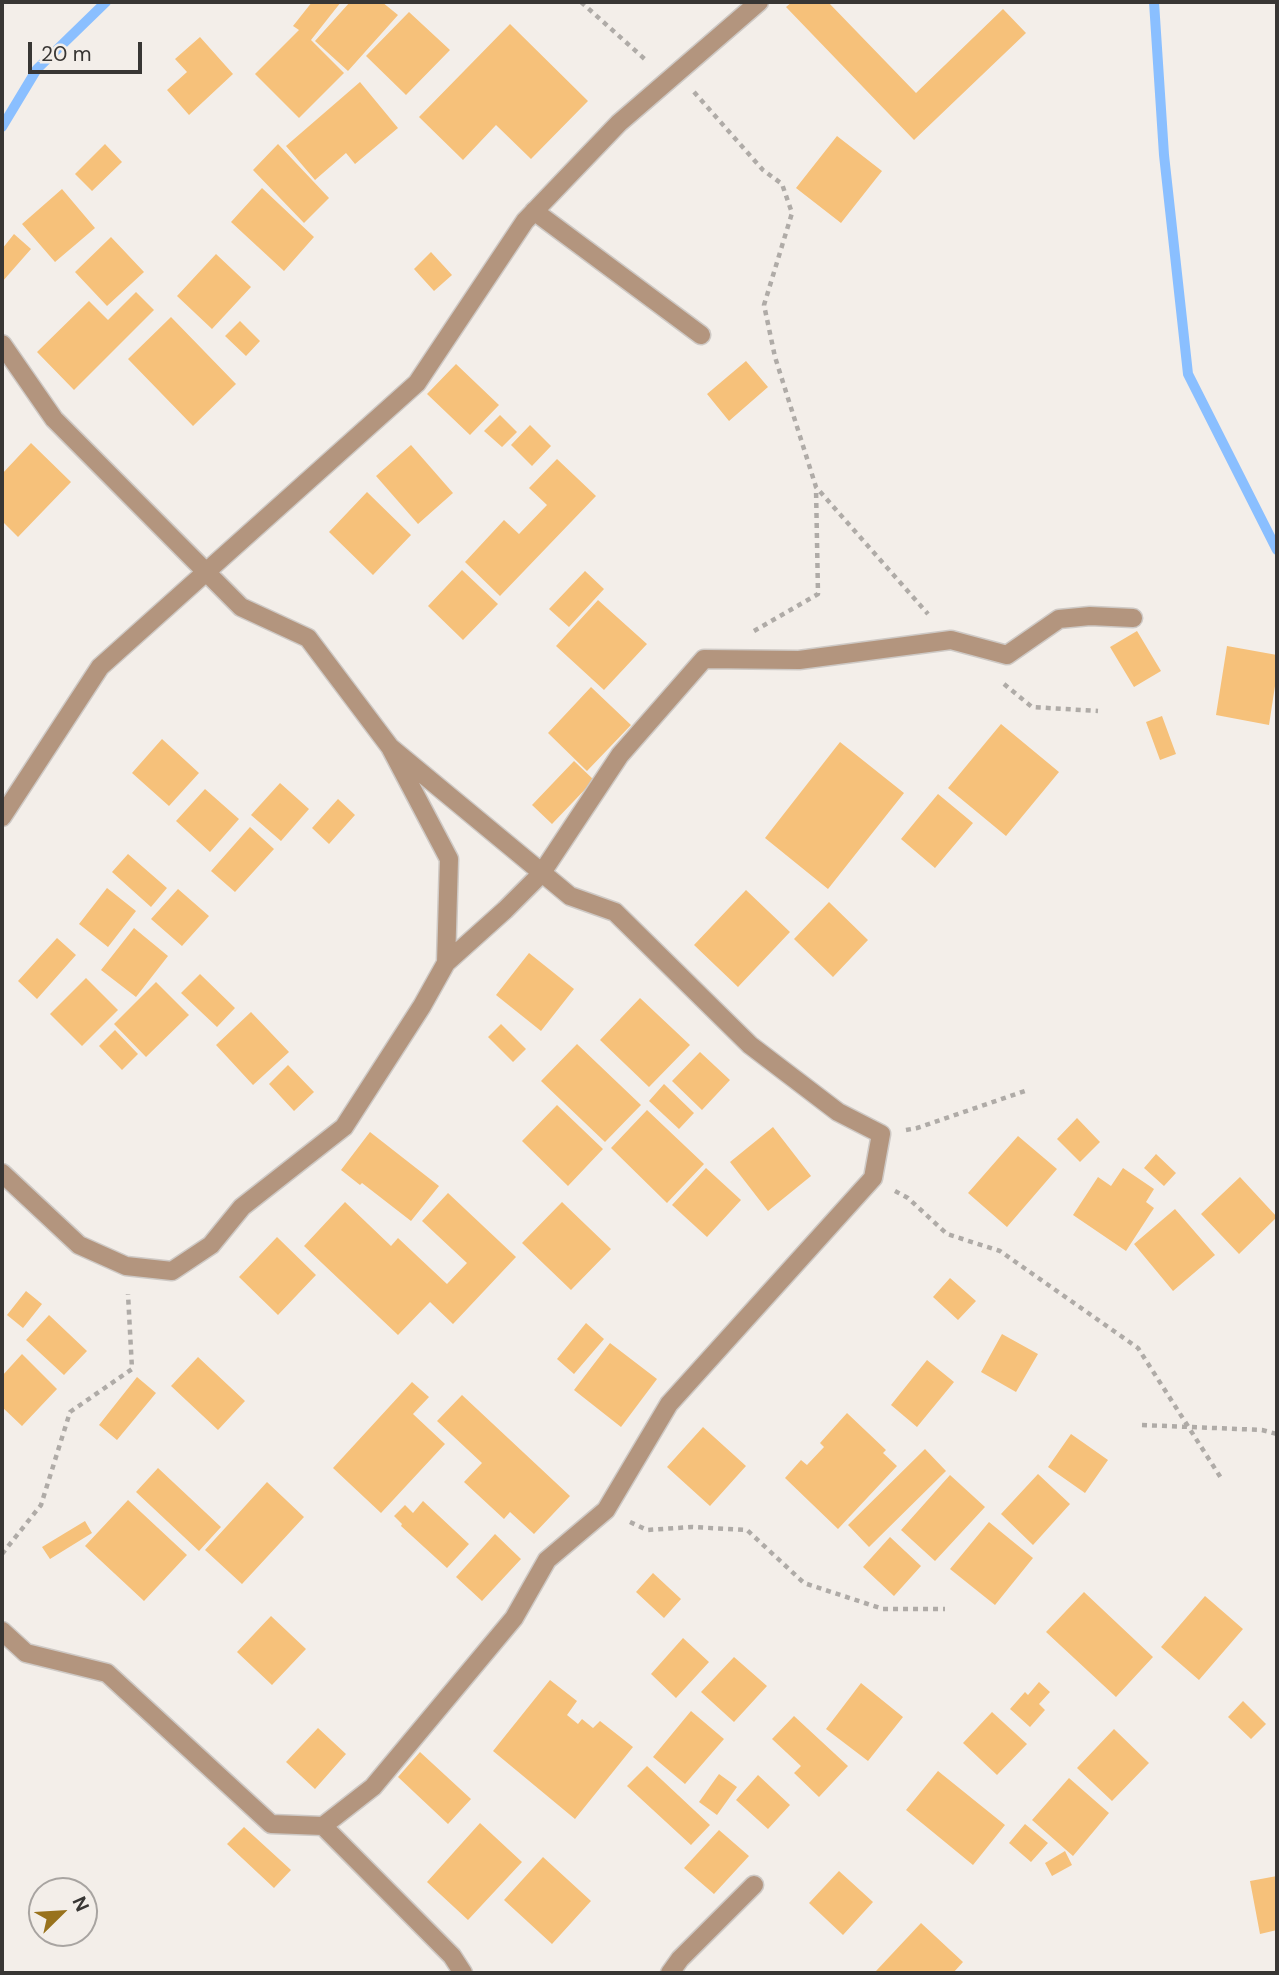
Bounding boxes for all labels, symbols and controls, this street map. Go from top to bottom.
scale bar [32,28,145,72]
text: 20 m [41,40,92,68]
north arrow [28,1877,98,1947]
text: N [67,1893,95,1915]

